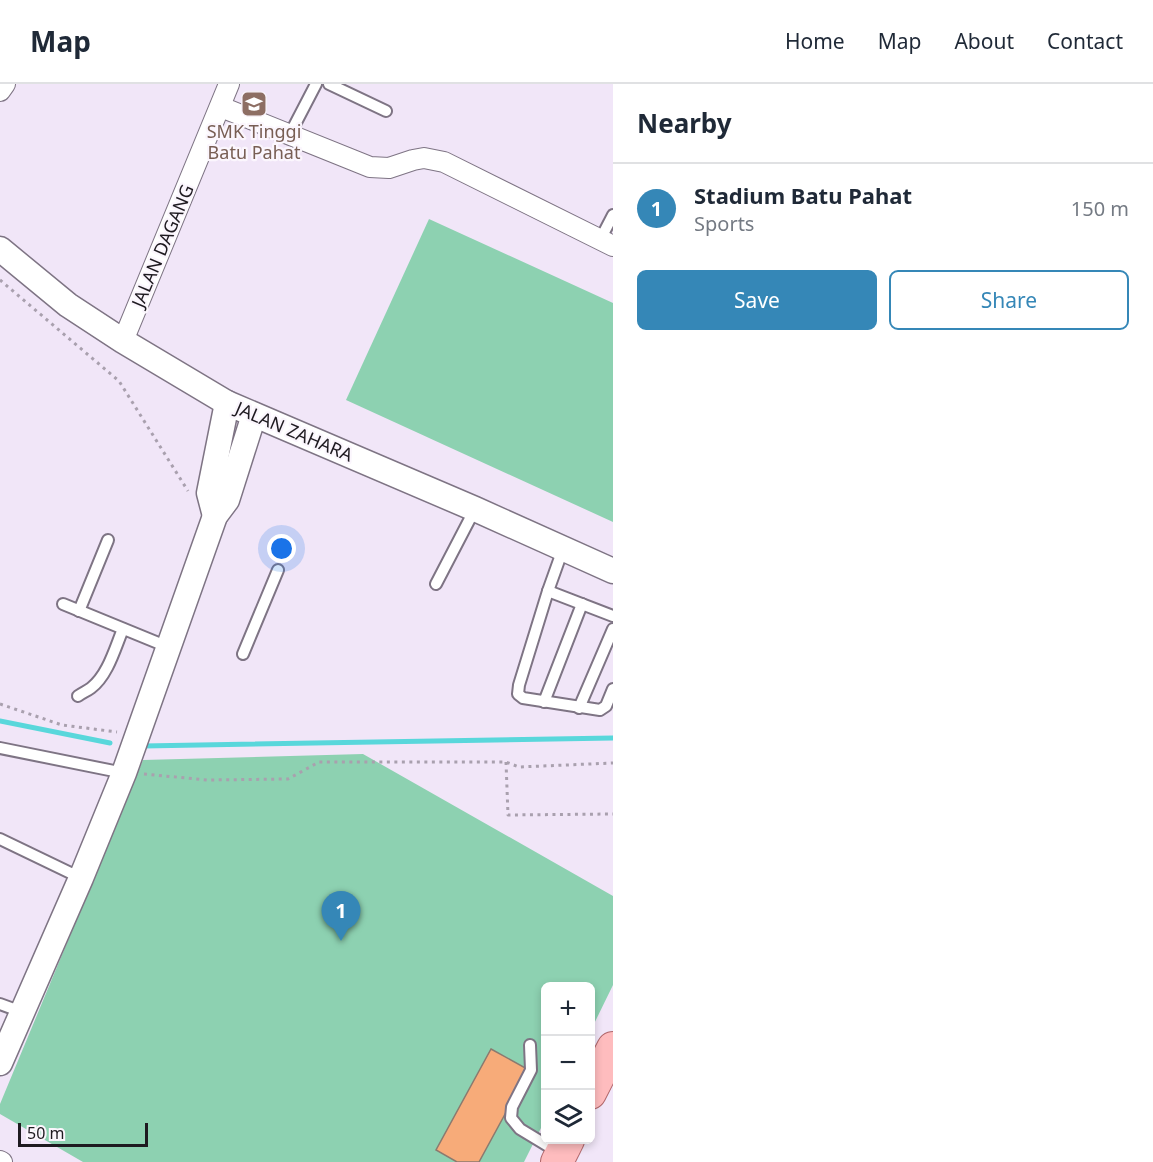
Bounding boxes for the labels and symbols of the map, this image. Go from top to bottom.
school or university icon: SMK Tinggi Batu Pahat [239,89,269,119]
place label: SMK Tinggi Batu Pahat [207,119,301,164]
street label: JALAN DAGANG [125,181,199,312]
street label: JALAN ZAHARA [230,395,357,467]
your location [267,534,296,563]
pin: 1 [322,892,360,941]
scale bar [18,1120,148,1148]

